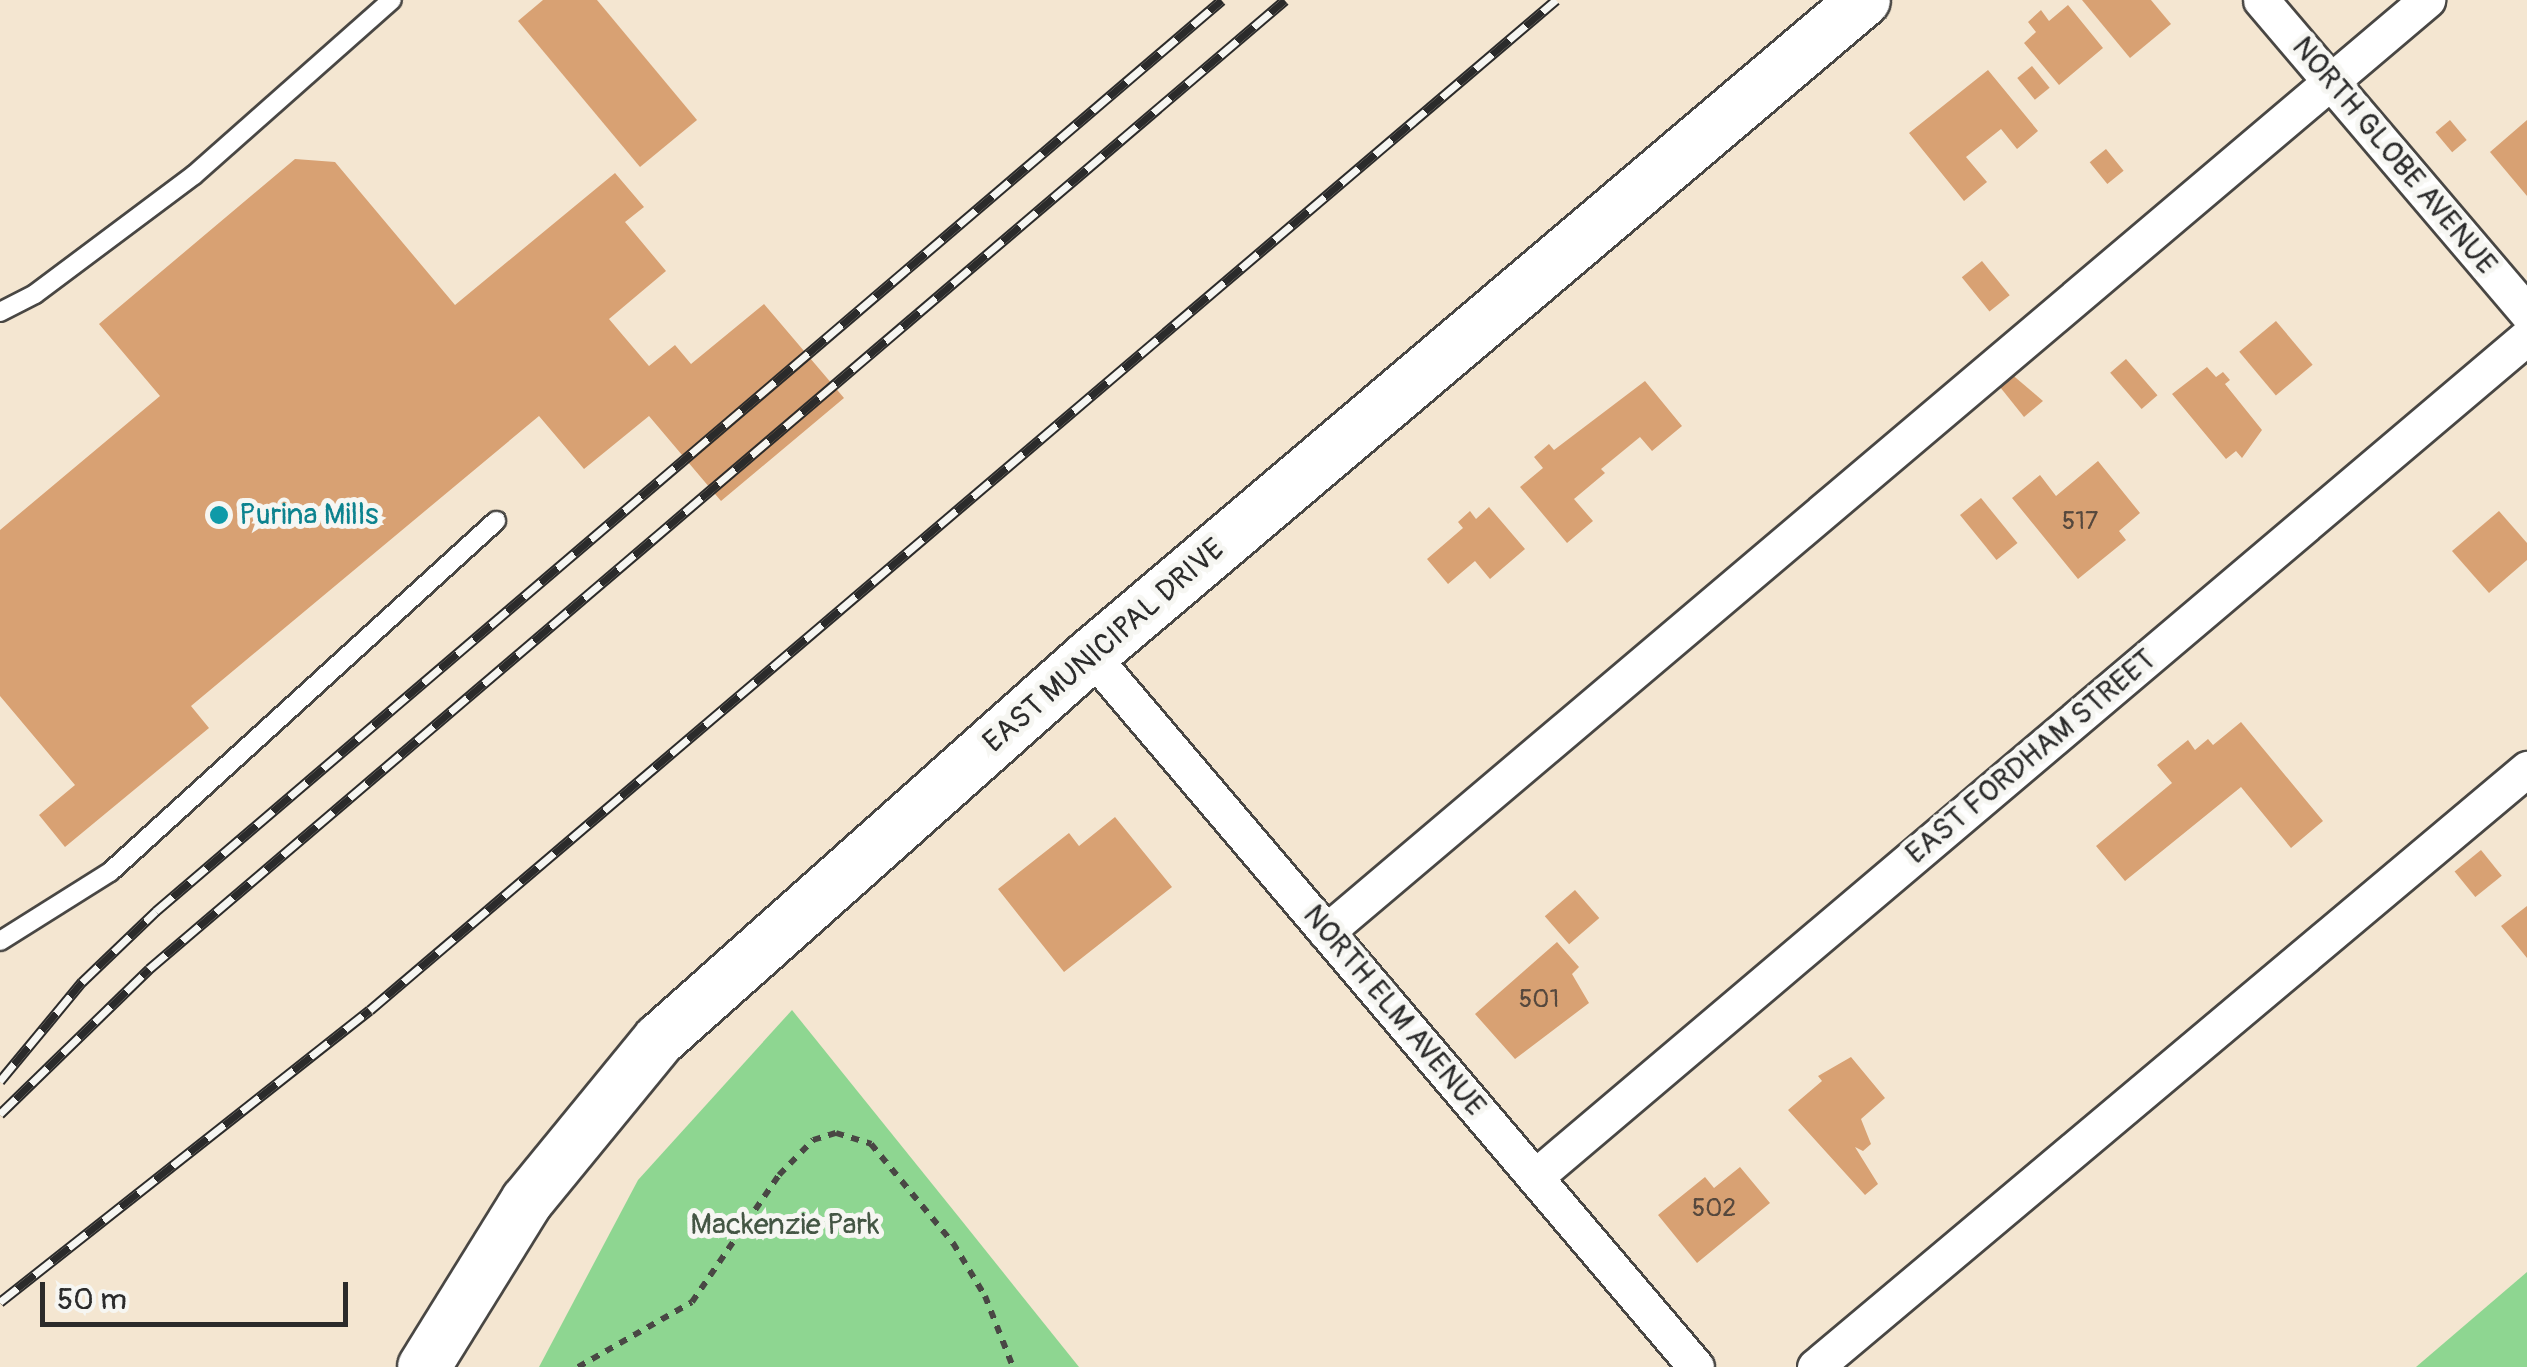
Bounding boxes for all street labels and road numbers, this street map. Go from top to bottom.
street label: NORTH GLOBE AVENUE [2284,30,2504,282]
street label: EAST MUNICIPAL DRIVE [976,532,1232,760]
street label: EAST FORDHAM STREET [1899,642,2163,872]
street label: NORTH ELM AVENUE [1295,898,1493,1124]

